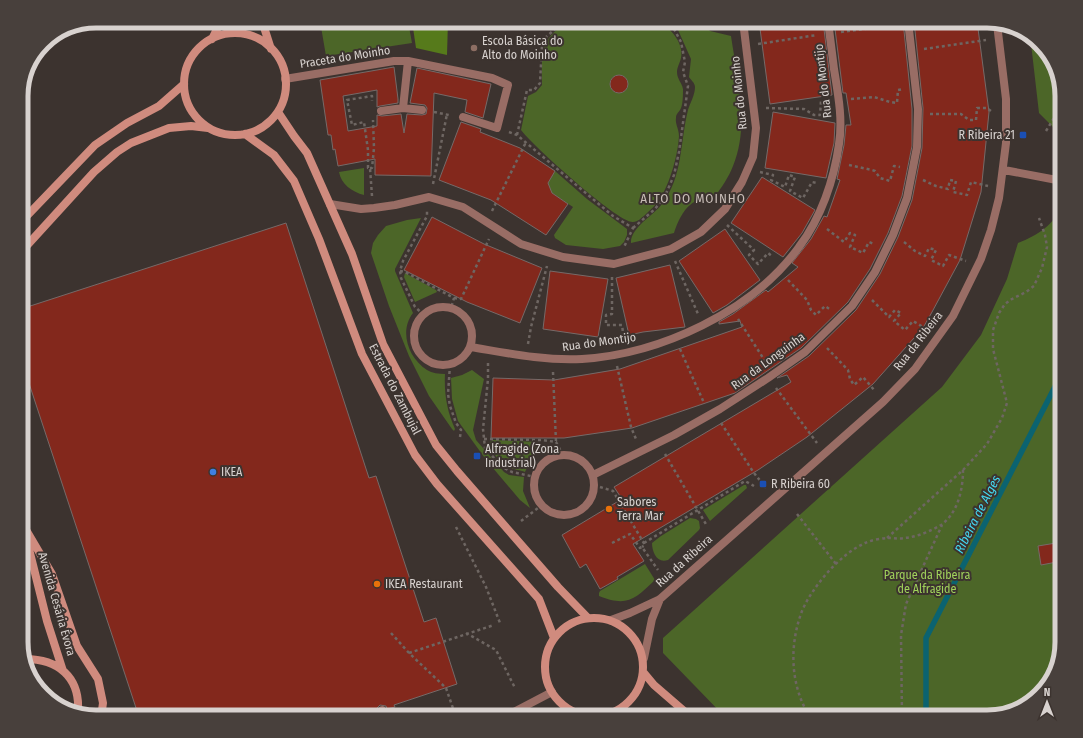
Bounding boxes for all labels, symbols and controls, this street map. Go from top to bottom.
place label: Escola Básica do Alto do Moinho [482,34,563,62]
street label: Praceta do Moinho [299,43,391,71]
marker: Escola Básica do Alto do Moinho [469,43,479,53]
street label: Rua do Montijo [812,43,834,119]
street label: Rua do Moinho [728,56,750,130]
place label: R Ribeira 21 [959,128,1015,142]
marker: R Ribeira 21 [1018,130,1028,140]
district label: ALTO DO MOINHO [640,191,746,206]
street label: Rua da Ribeira [891,309,946,373]
street label: Rua da Longuinha [728,329,808,392]
street label: Rua do Montijo [561,330,637,354]
street label: Estrada do Zambujal [366,341,424,437]
place label: Alfragide (Zona Industrial) [485,442,559,470]
marker: Alfragide (Zona Industrial) [472,451,482,461]
place label: IKEA [221,465,243,479]
marker: IKEA [208,467,218,477]
water label: Ribeira de Algés [951,472,1004,556]
place label: R Ribeira 60 [771,477,830,491]
marker: R Ribeira 60 [758,479,768,489]
place label: Sabores Terra Mar [617,495,664,523]
marker: Sabores Terra Mar [604,504,614,514]
street label: Rua da Ribeira [653,532,715,590]
street label: Avenida Cesária Évora [35,550,80,658]
park label: Parque da Ribeira de Alfragide [884,568,970,596]
place label: IKEA Restaurant [385,577,463,591]
marker: IKEA Restaurant [372,579,382,589]
north arrow [1027,682,1067,722]
text: N [1044,686,1050,699]

